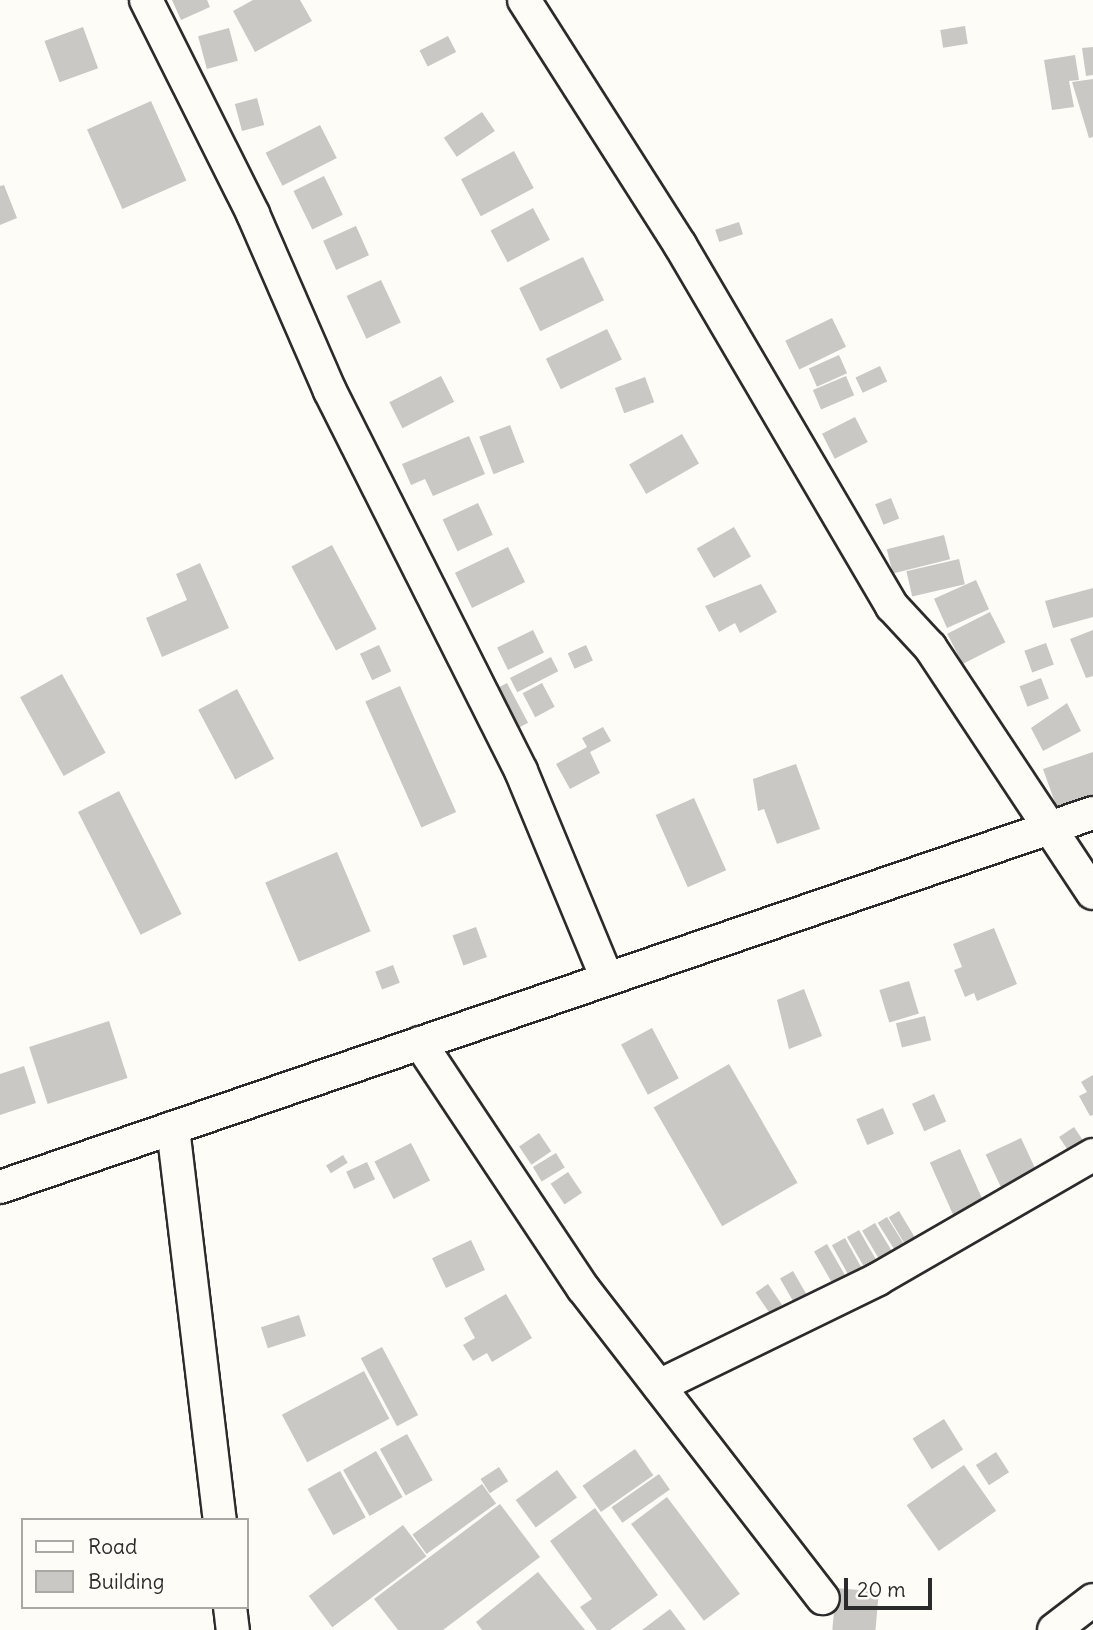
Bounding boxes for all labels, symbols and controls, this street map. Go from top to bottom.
legend [21,1518,248,1609]
text: Road [88,1533,137,1560]
scale bar [848,1564,936,1608]
text: Building [88,1568,164,1595]
text: 20 m [857,1576,906,1603]

